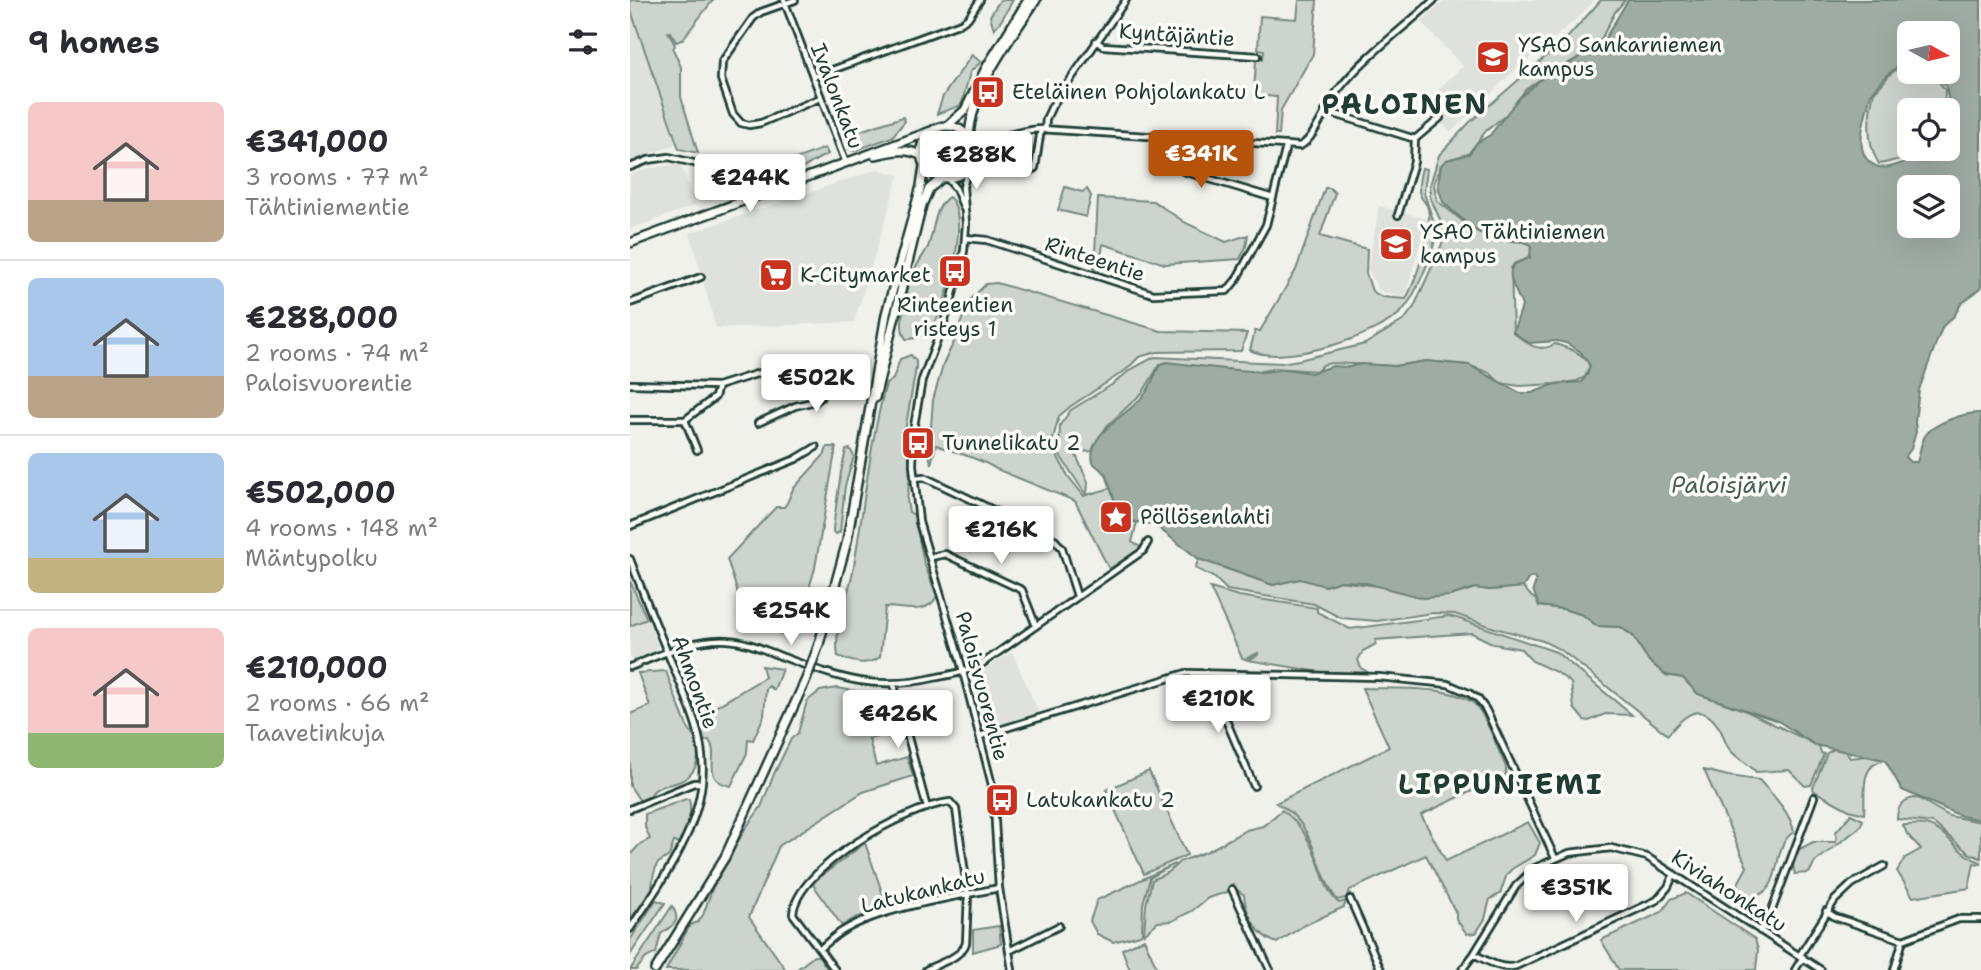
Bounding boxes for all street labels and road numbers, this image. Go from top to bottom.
street label: Kyntäjäntie [1118,17,1236,53]
street label: Ivalonkatu [804,39,870,153]
street label: Rinteentie [1041,230,1149,288]
street label: Paloisvuorentie [949,608,1015,764]
street label: Ahmontie [665,631,725,733]
street label: Kiviahonkatu [1666,843,1792,939]
street label: Latukankatu [858,862,988,920]

